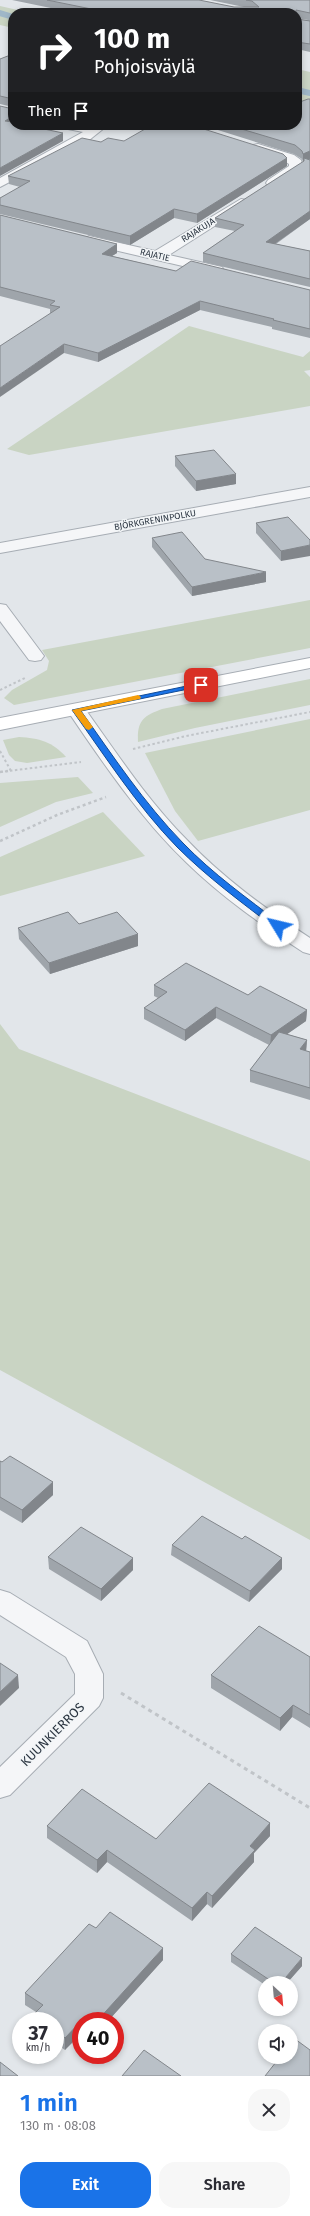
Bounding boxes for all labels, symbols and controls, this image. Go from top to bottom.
text: 100 m [94,22,170,55]
icon: right [28,24,80,76]
text: Pohjoisväylä [94,56,196,78]
icon: arrive [70,100,92,122]
text: Then [28,102,62,120]
street label: RAJAKUJA [179,215,217,244]
street label: RAJATIE [139,247,171,263]
street label: BJÖRKGRENINPOLKU [113,508,197,532]
pin [184,668,218,702]
icon: arrive [190,674,212,696]
position arrow [257,905,299,947]
street label: KUUNKIERROS [17,1699,87,1769]
north arrow [258,1976,298,2016]
map controls [258,1976,298,2064]
speed limit sign: 40 [72,2012,124,2064]
text: 37 [28,2021,48,2045]
button: sound [258,2024,298,2064]
text: km/h [26,2042,50,2054]
text: 1 min [20,2089,78,2117]
button: close [248,2089,290,2131]
text: 130 m · 08:08 [20,2118,96,2133]
button: Exit [20,2162,151,2208]
button: Share [159,2162,290,2208]

